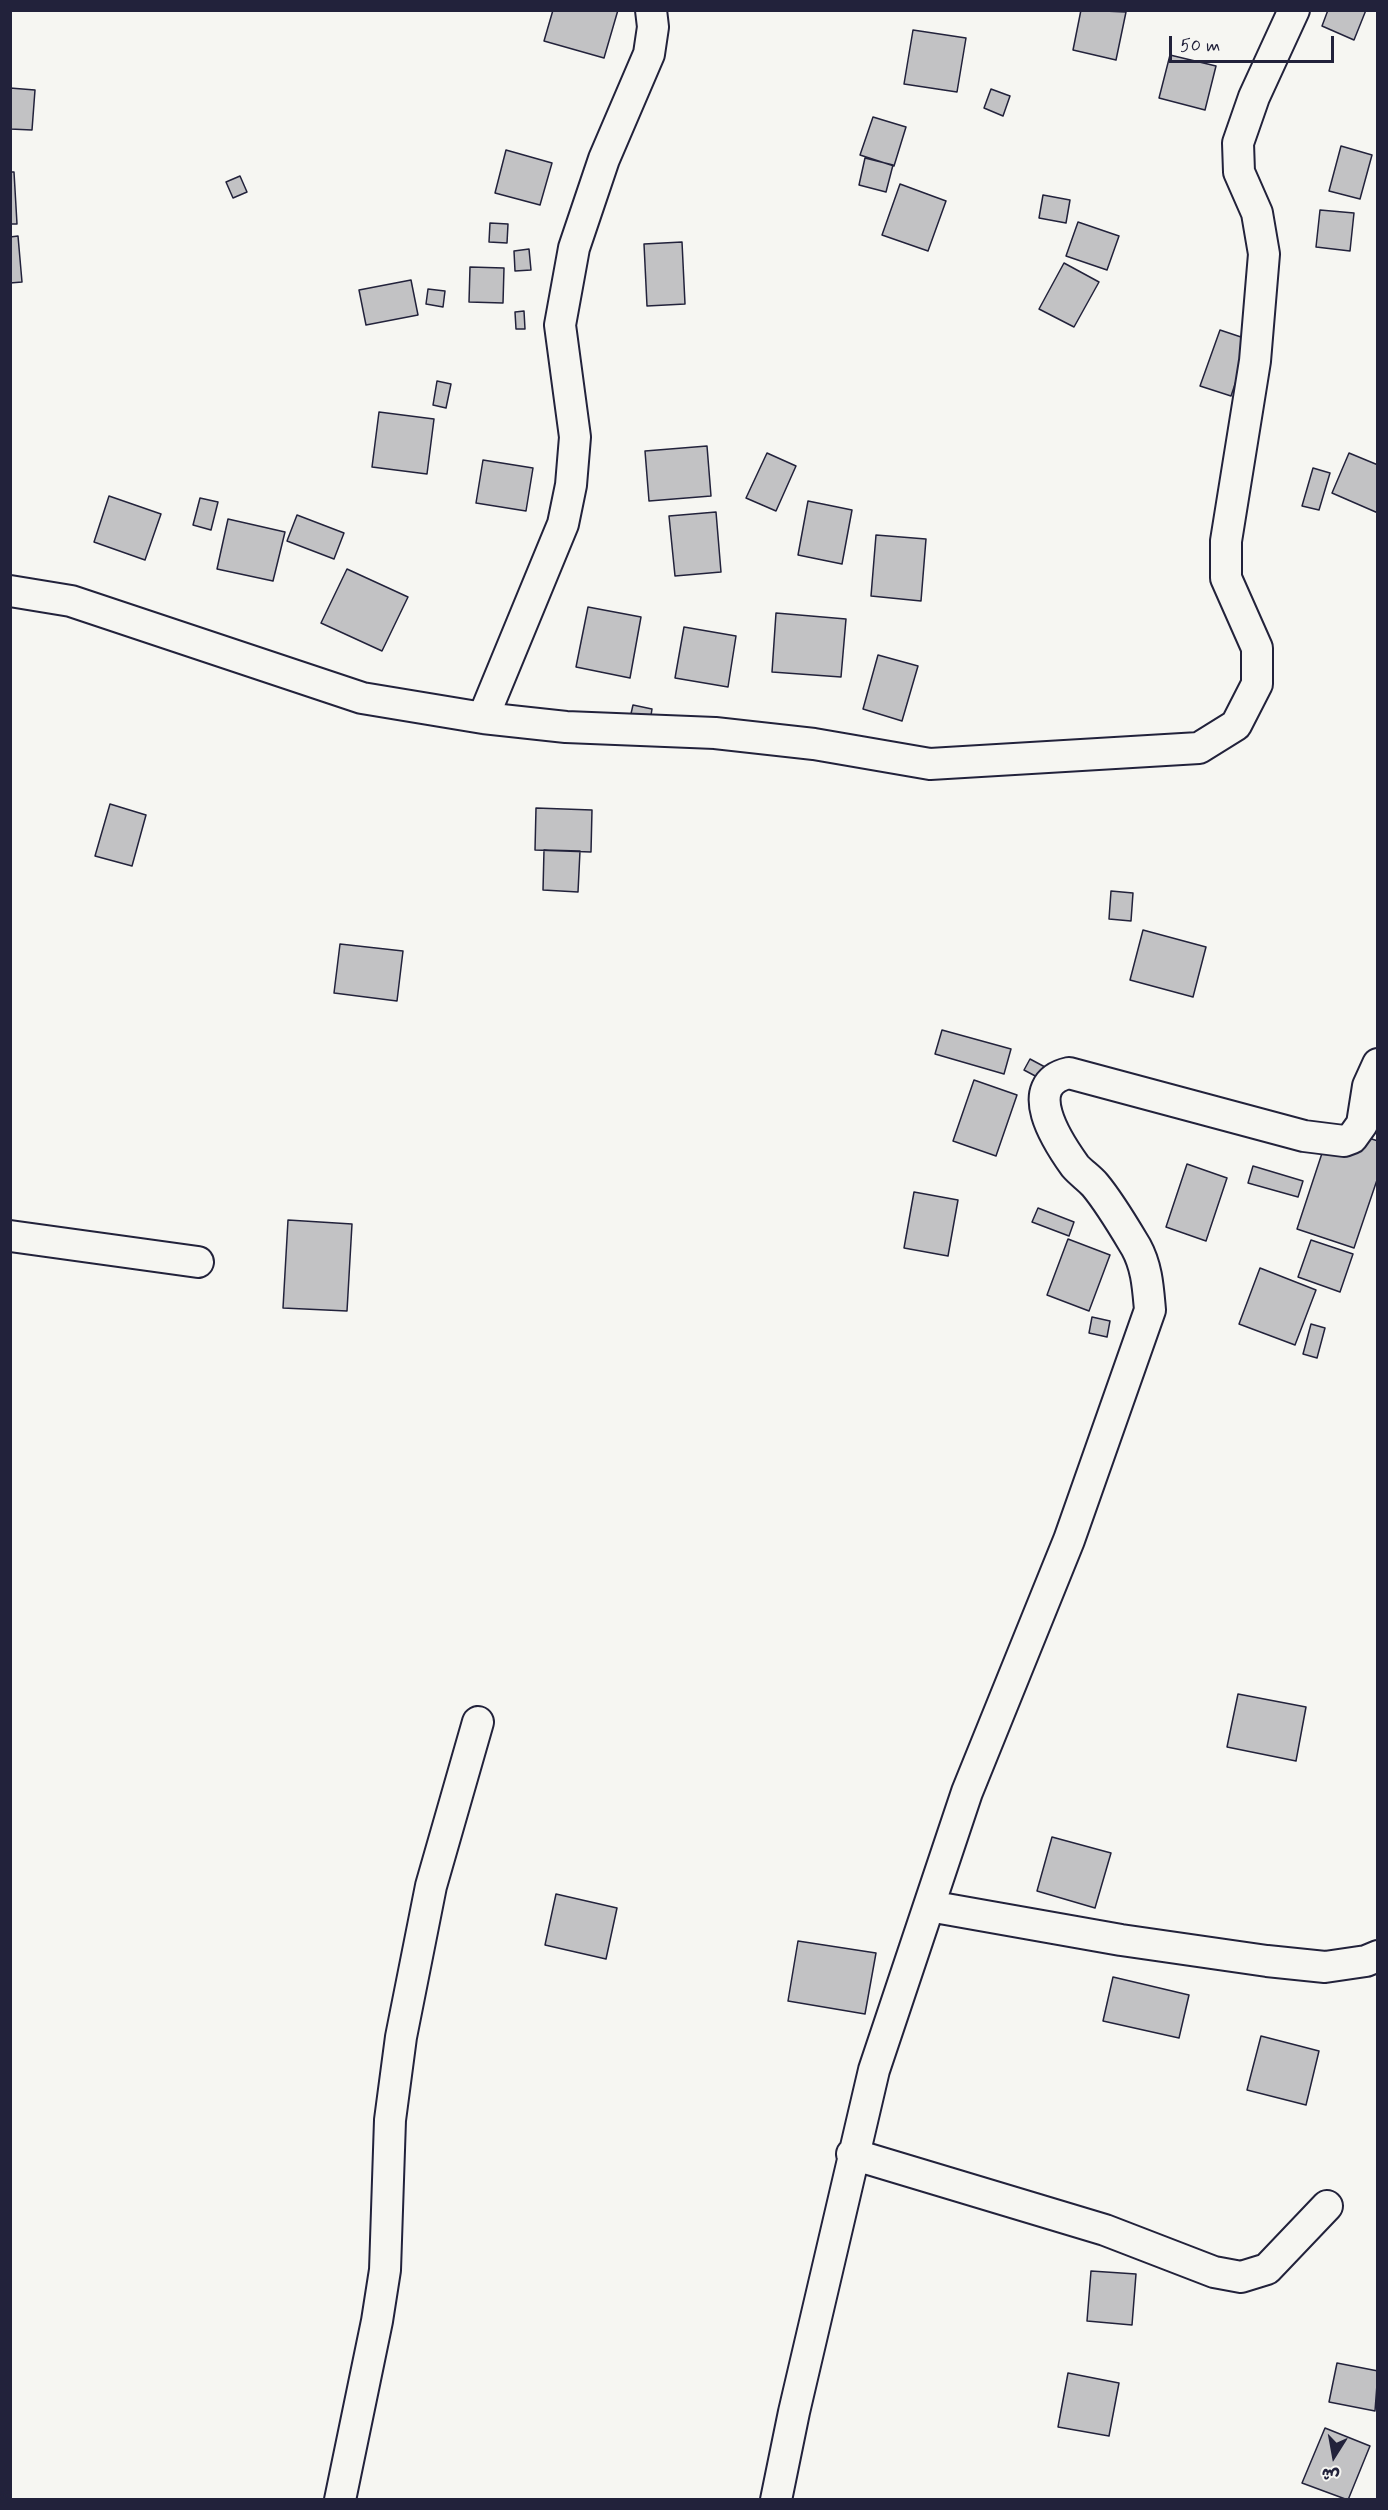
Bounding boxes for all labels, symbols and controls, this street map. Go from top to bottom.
scale bar [1172,24,1337,62]
text: 50 m [1180,34,1220,58]
north arrow [1304,2426,1364,2486]
text: ش [1320,2462,1341,2486]

